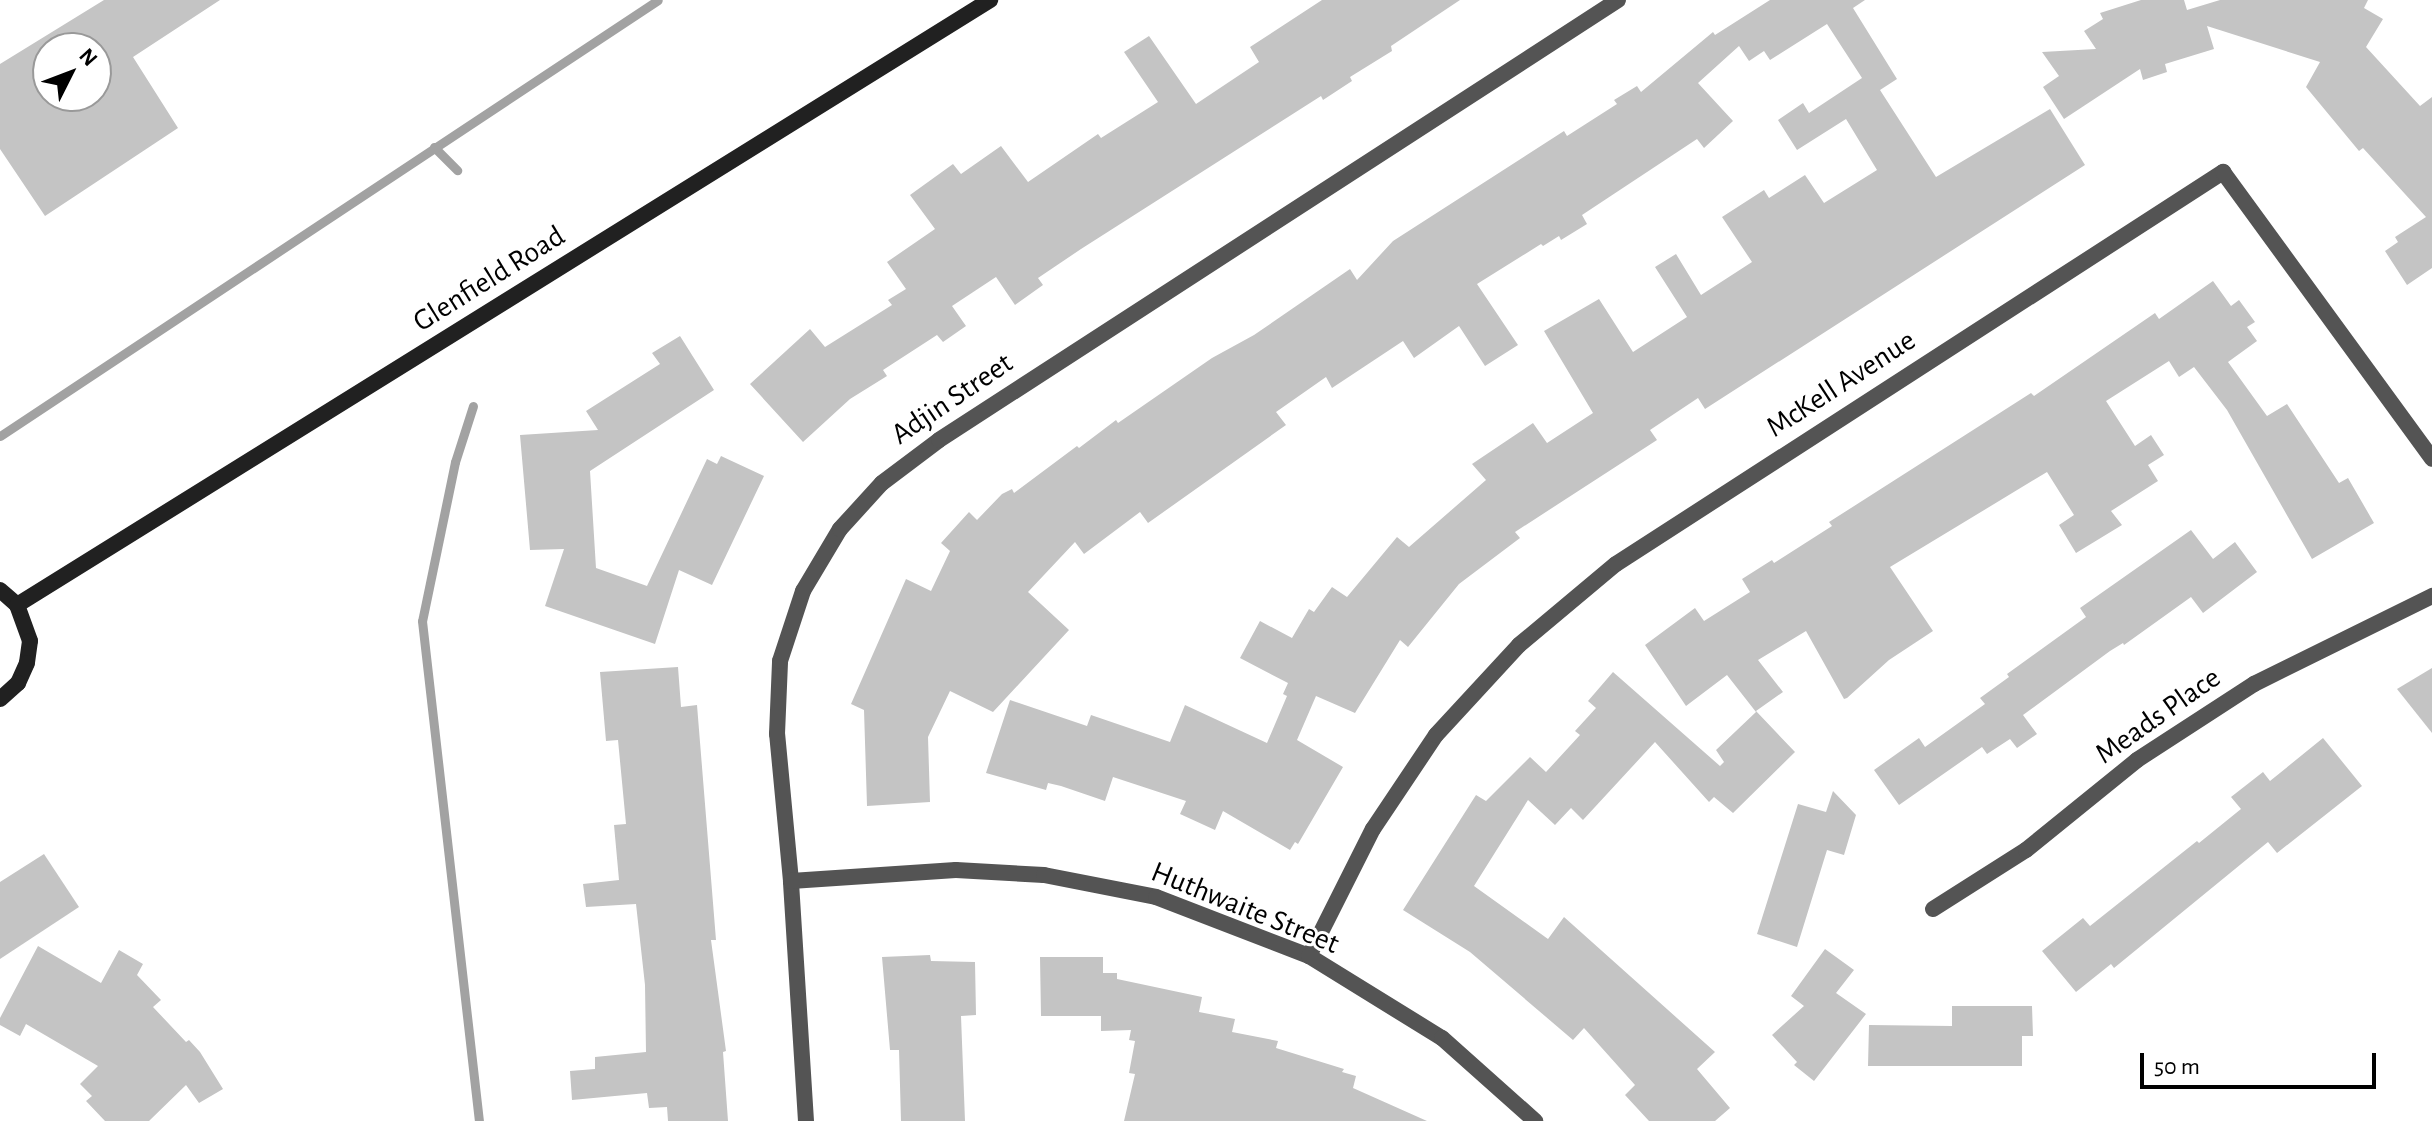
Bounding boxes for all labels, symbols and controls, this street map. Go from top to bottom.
north arrow [32,32,112,112]
text: N [75,44,102,70]
street label: Glenfield Road [406,218,572,340]
street label: McKell Avenue [1760,322,1922,446]
street label: Adjin Street [884,345,1020,453]
street label: Meads Place [2088,660,2228,772]
street label: Huthwaite Street [1146,854,1344,962]
scale bar [2144,1037,2380,1087]
text: 50 m [2154,1055,2200,1079]

